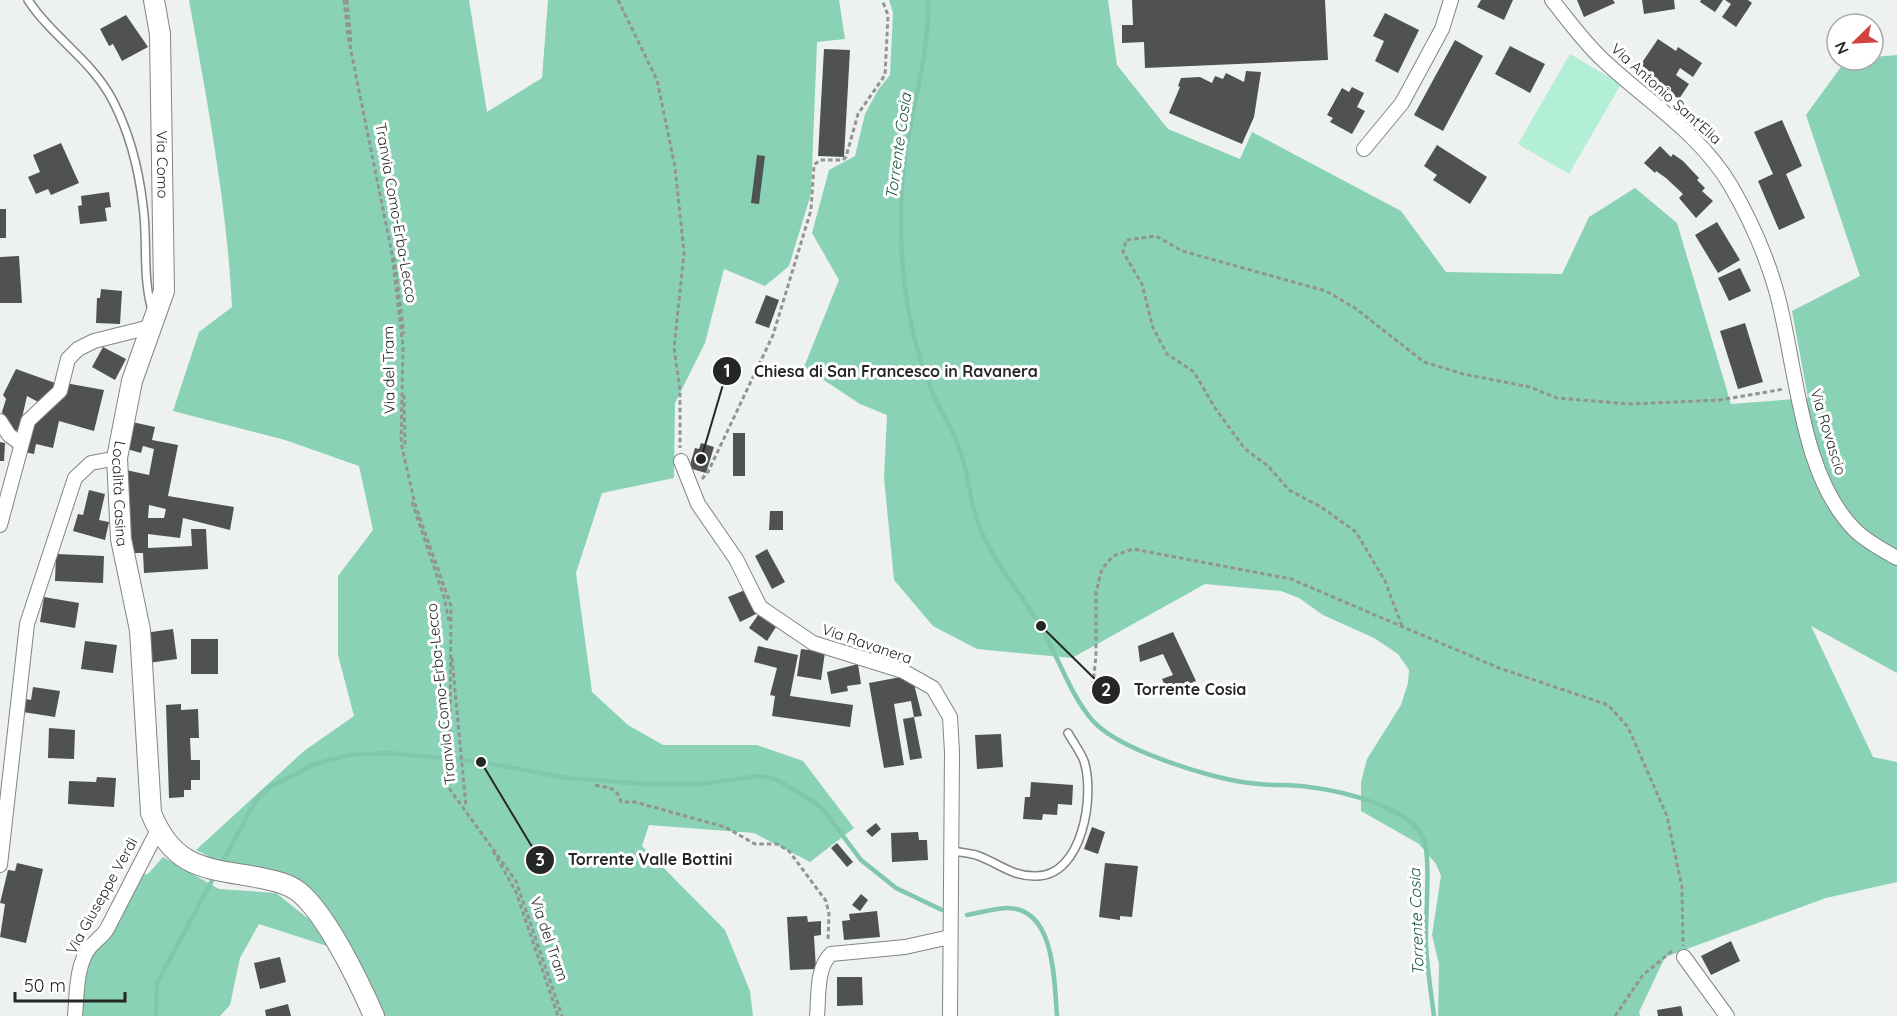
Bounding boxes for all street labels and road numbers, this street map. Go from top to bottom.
street label: Via Antonio Sant'Elia [1607,39,1726,148]
street label: Tranvia Como-Erba-Lecco [371,121,422,304]
street label: Via Como [153,130,173,199]
street label: Via del Tram [378,326,399,414]
street label: Via Rovascio [1806,386,1851,477]
street label: Località Casina [108,439,132,548]
street label: Tranvia Como-Erba-Lecco [422,602,459,786]
street label: Via Ravanera [820,619,915,668]
street label: Via Giuseppe Verdi [62,834,142,958]
street label: Via del Tram [526,894,573,984]

